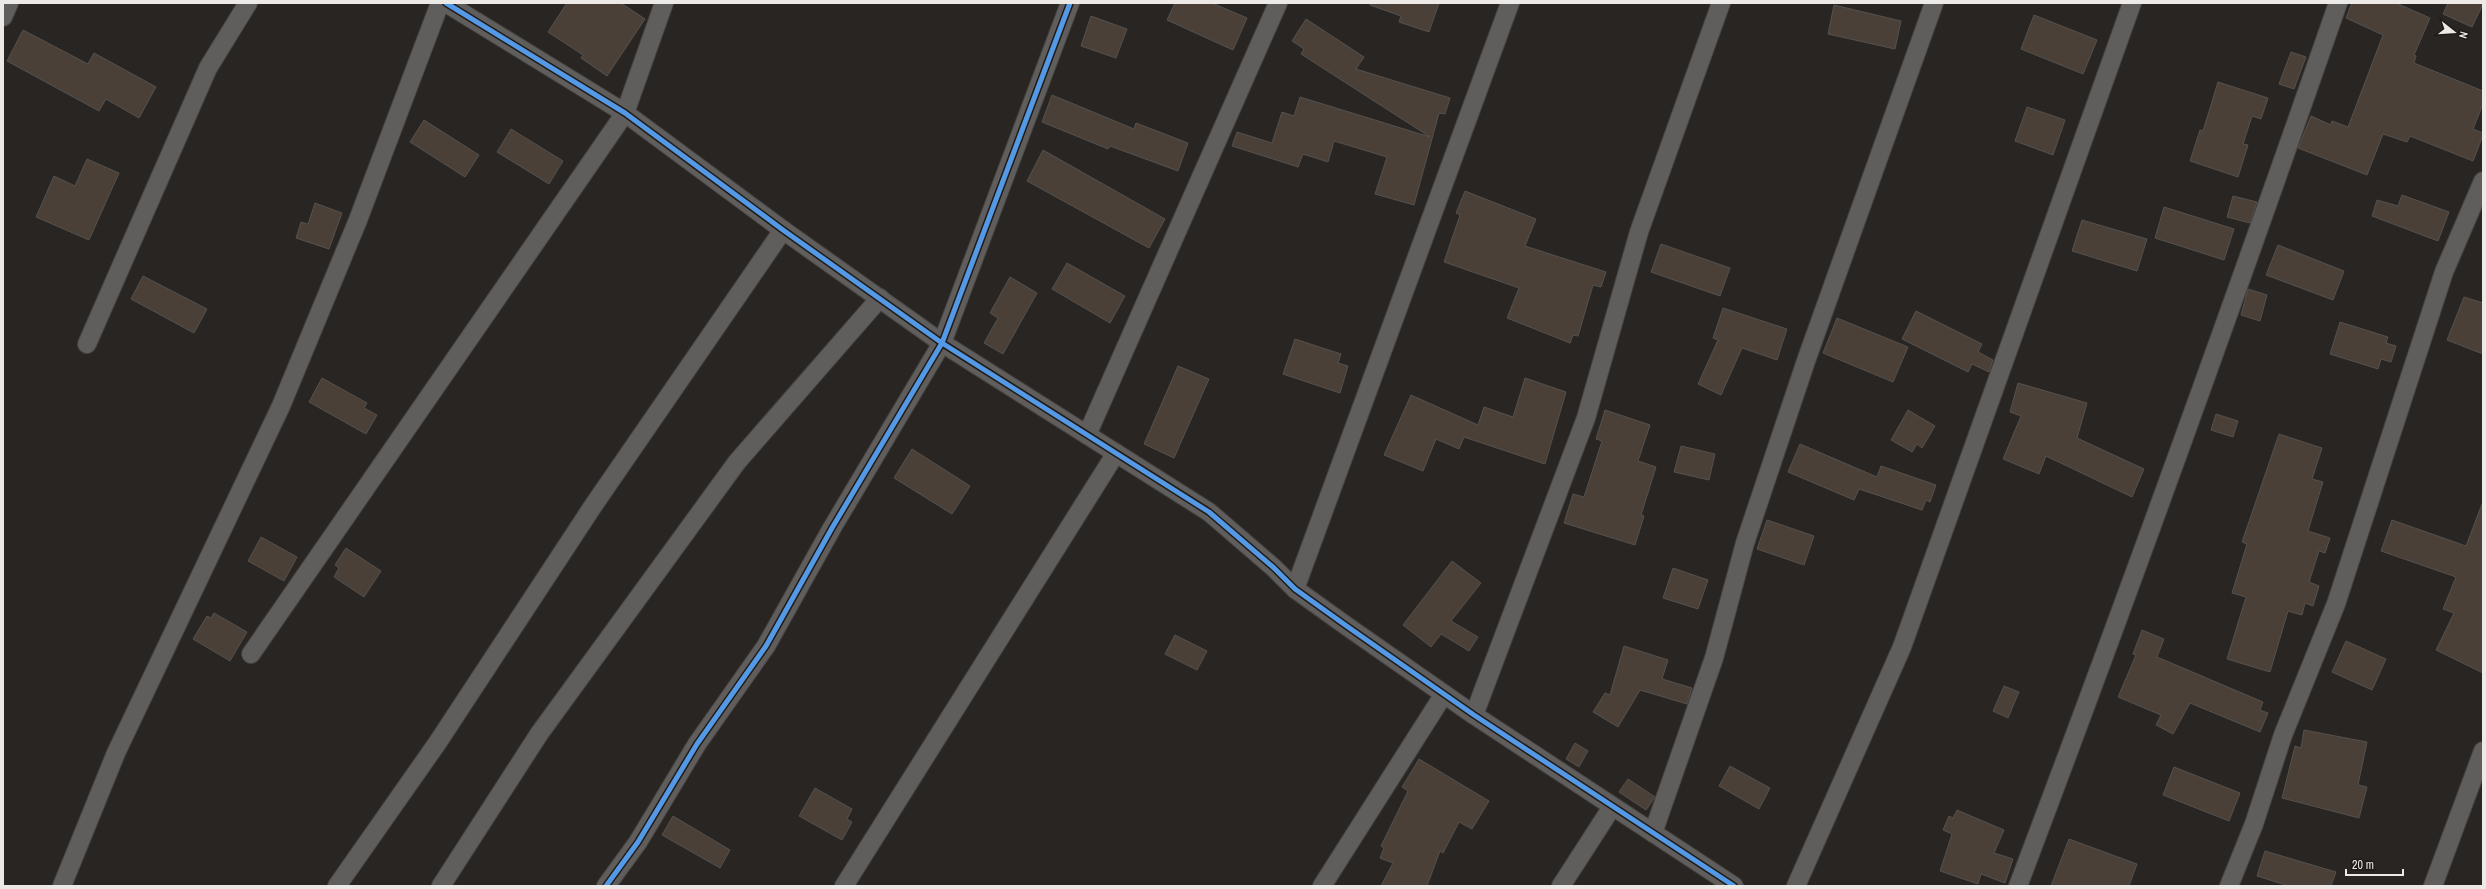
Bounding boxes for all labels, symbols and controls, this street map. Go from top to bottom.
north arrow [2434,12,2474,52]
text: N [2456,30,2471,40]
scale bar [2346,851,2403,877]
text: 20 m [2352,857,2374,873]

